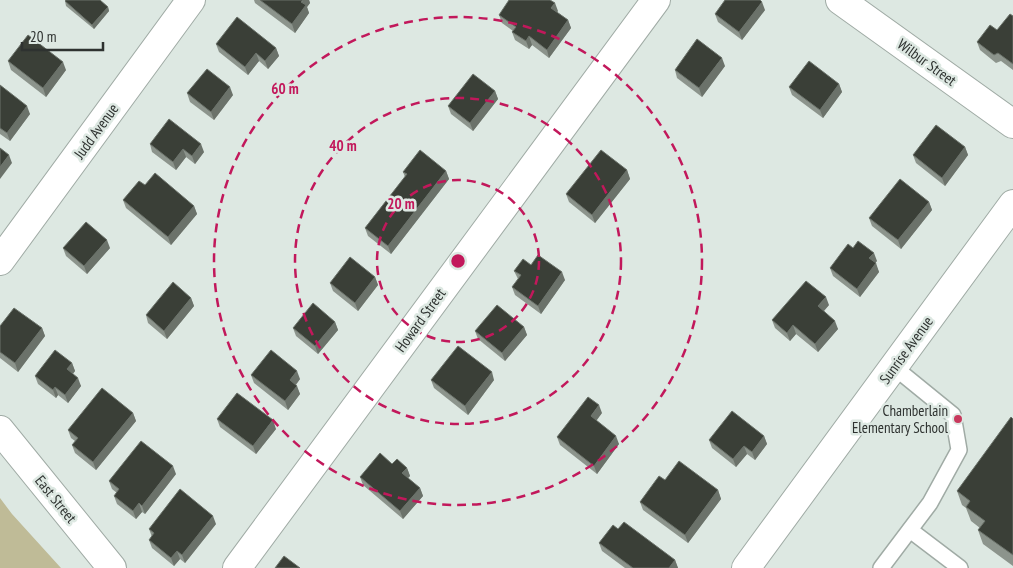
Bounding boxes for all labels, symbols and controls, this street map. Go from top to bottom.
scale bar [22,20,104,52]
text: 20 m [30,27,56,46]
street label: Wilbur Street [894,34,960,90]
text: 60 m [271,79,299,98]
street label: Judd Avenue [69,100,122,163]
text: 40 m [329,136,357,155]
text: 20 m [387,194,415,213]
centre of rings [449,252,467,270]
street label: Howard Street [391,284,449,356]
street label: Sunrise Avenue [875,313,937,387]
place label: Chamberlain Elementary School [852,401,949,437]
marker: Chamberlain Elementary School [952,413,964,425]
street label: East Street [31,471,81,527]

